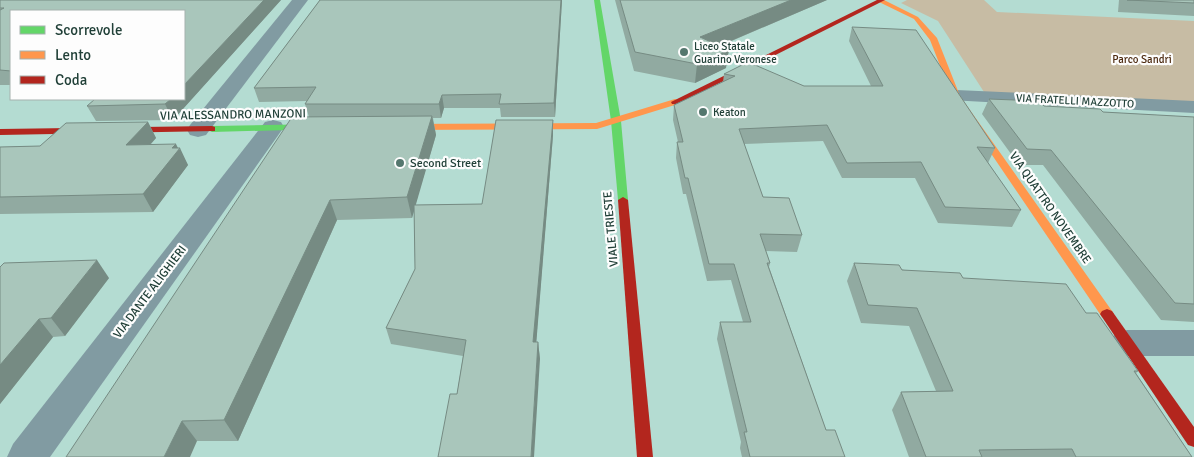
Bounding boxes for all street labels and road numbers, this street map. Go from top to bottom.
street label: VIA FRATELLI MAZZOTTO [1016,91,1134,111]
street label: VIA ALESSANDRO MANZONI [160,106,306,124]
street label: VIA QUATTRO NOVEMBRE [1006,149,1094,267]
street label: VIALE TRIESTE [600,190,622,267]
street label: VIA DANTE ALIGHIERI [110,242,190,342]

